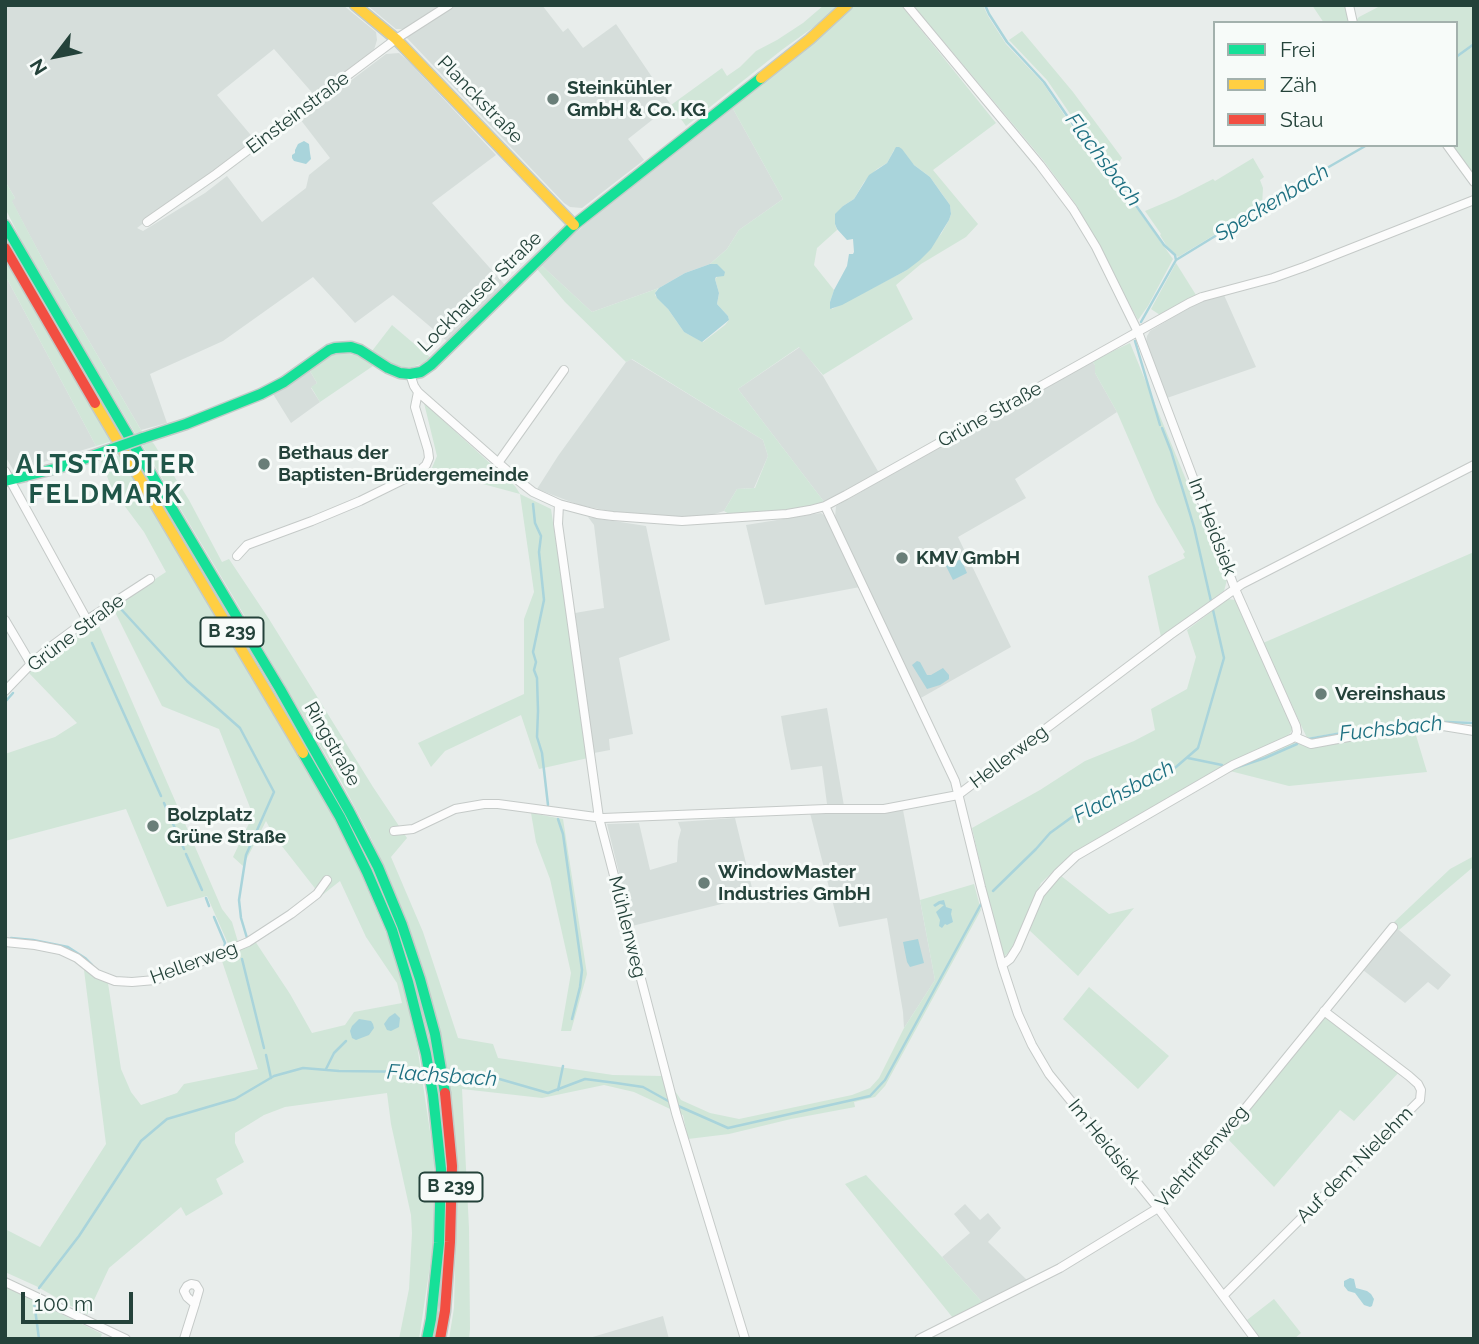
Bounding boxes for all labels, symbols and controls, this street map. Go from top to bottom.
north arrow [21,21,91,91]
legend [1213,21,1458,147]
text: Frei [1280,37,1316,62]
street label: Planckstraße [433,51,527,149]
text: N [25,55,51,79]
street label: Einsteinstraße [242,67,354,159]
text: Zäh [1280,72,1317,97]
place label: Steinkühler GmbH & Co. KG [567,77,706,121]
marker: Steinkühler GmbH & Co. KG [545,91,561,107]
text: Stau [1280,107,1324,132]
water label: Flachsbach [1060,108,1146,212]
water label: Speckenbach [1210,159,1334,247]
street label: Lockhauser Straße [413,227,547,357]
street label: Grüne Straße [934,377,1046,453]
place label: Bethaus der Baptisten-Brüdergemeinde [278,442,529,486]
district label: ALTSTÄDTER FELDMARK [17,449,195,510]
marker: Bethaus der Baptisten-Brüdergemeinde [256,456,272,472]
street label: Im Heidsiek [1183,475,1241,579]
place label: KMV GmbH [916,547,1020,569]
marker: KMV GmbH [894,550,910,566]
street label: Grüne Straße [23,589,129,677]
road number: B 239 [201,618,264,646]
place label: Vereinshaus [1335,683,1446,705]
marker: Vereinshaus [1313,686,1329,702]
street label: Ringstraße [299,698,365,790]
water label: Fuchsbach [1338,711,1444,747]
street label: Hellerweg [966,720,1052,794]
water label: Flachsbach [1069,755,1179,829]
place label: Bolzplatz Grüne Straße [167,804,286,848]
marker: Bolzplatz Grüne Straße [145,818,161,834]
place label: WindowMaster Industries GmbH [718,861,871,905]
street label: Mühlenweg [603,874,651,980]
marker: WindowMaster Industries GmbH [696,875,712,891]
street label: Hellerweg [147,937,241,989]
water label: Flachsbach [386,1060,498,1092]
street label: Im Heidsiek [1063,1095,1145,1189]
street label: Viehtriftenweg [1151,1101,1253,1213]
street label: Auf dem Nielehm [1292,1102,1418,1228]
road number: B 239 [420,1172,482,1202]
scale bar [24,1278,136,1322]
text: 100 m [34,1291,93,1316]

